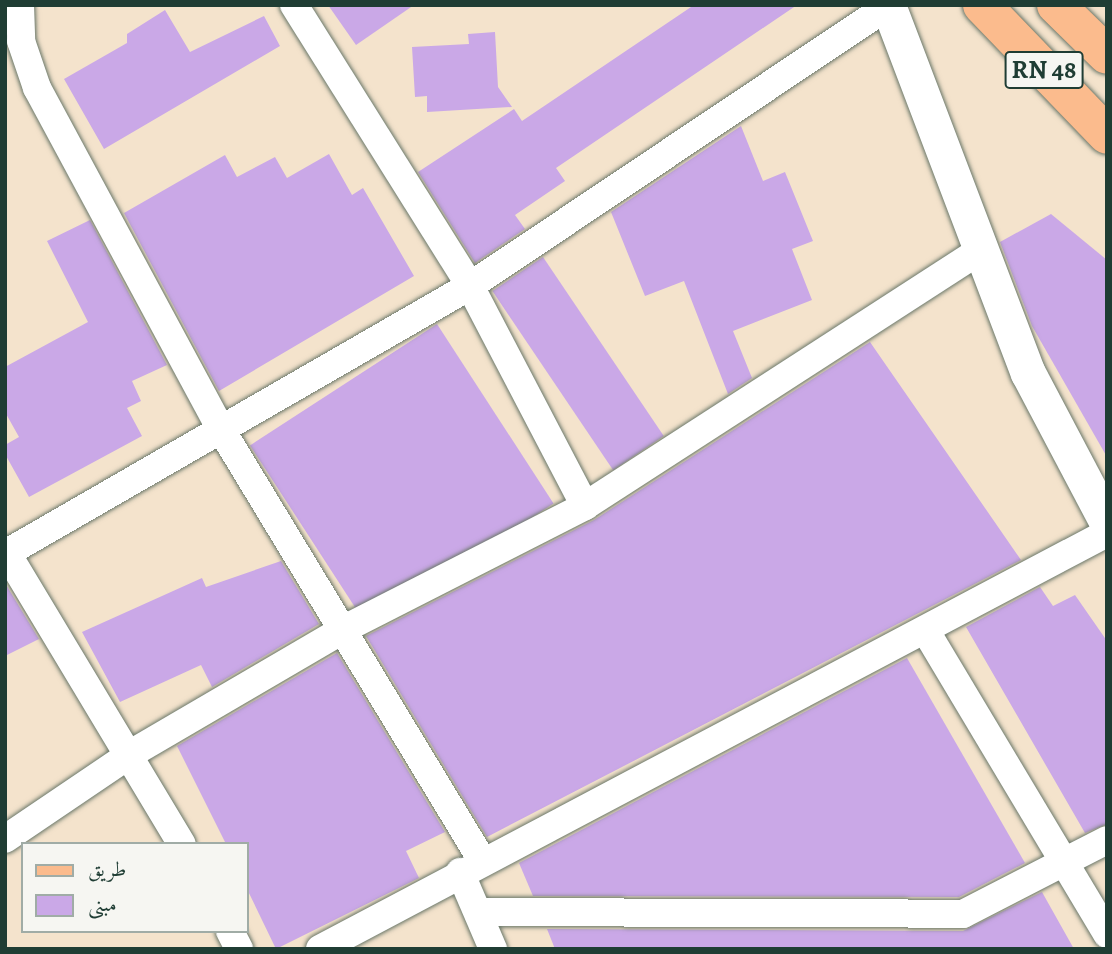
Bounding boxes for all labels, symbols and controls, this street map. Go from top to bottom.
road number: RN 48 [1004,48,1084,92]
legend [21,842,248,933]
text: طريق [88,855,126,883]
text: مبنى [88,890,117,918]

